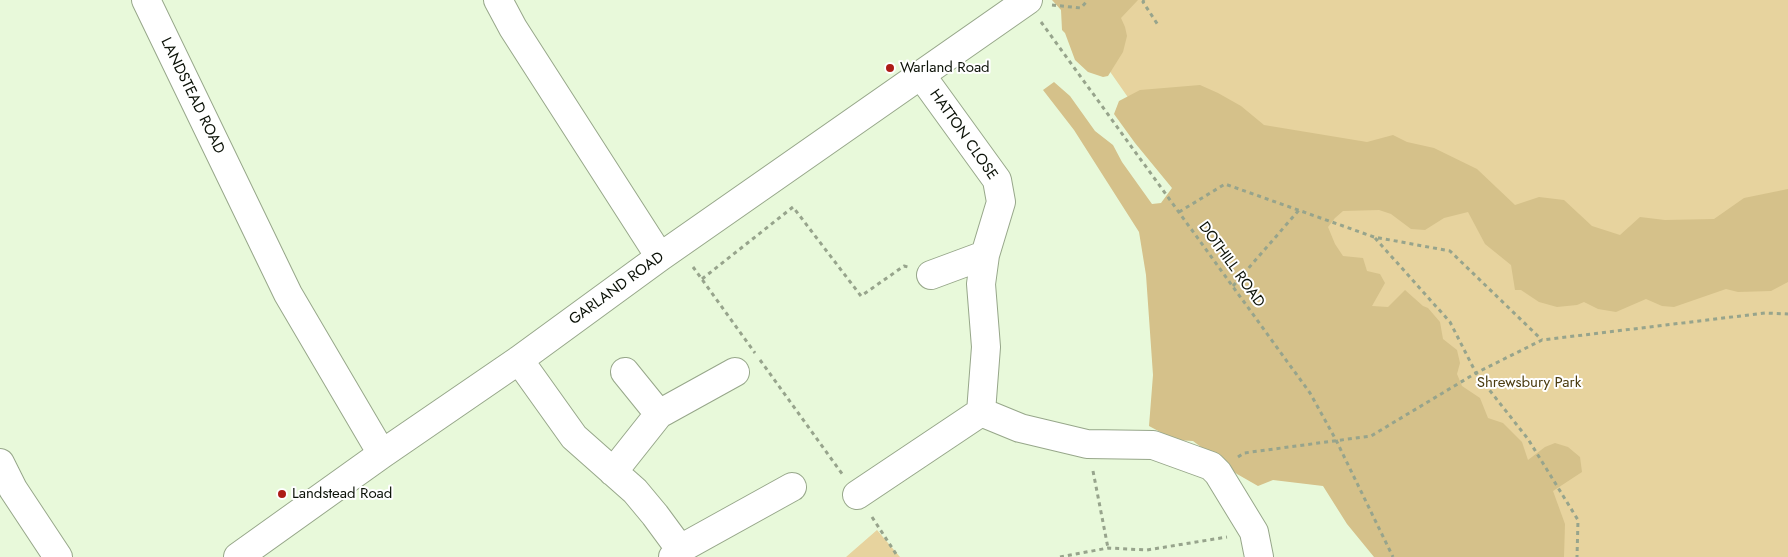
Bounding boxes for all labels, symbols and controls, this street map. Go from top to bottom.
street label: LANDSTEAD ROAD [156,35,228,157]
place label: Warland Road [900,59,990,77]
marker: Warland Road [884,62,896,74]
street label: HATTON CLOSE [925,86,1001,184]
street label: DOTHILL ROAD [1194,219,1268,311]
street label: GARLAND ROAD [566,249,668,329]
park label: Shrewsbury Park [1477,374,1581,392]
place label: Landstead Road [292,485,392,503]
marker: Landstead Road [276,488,288,500]

